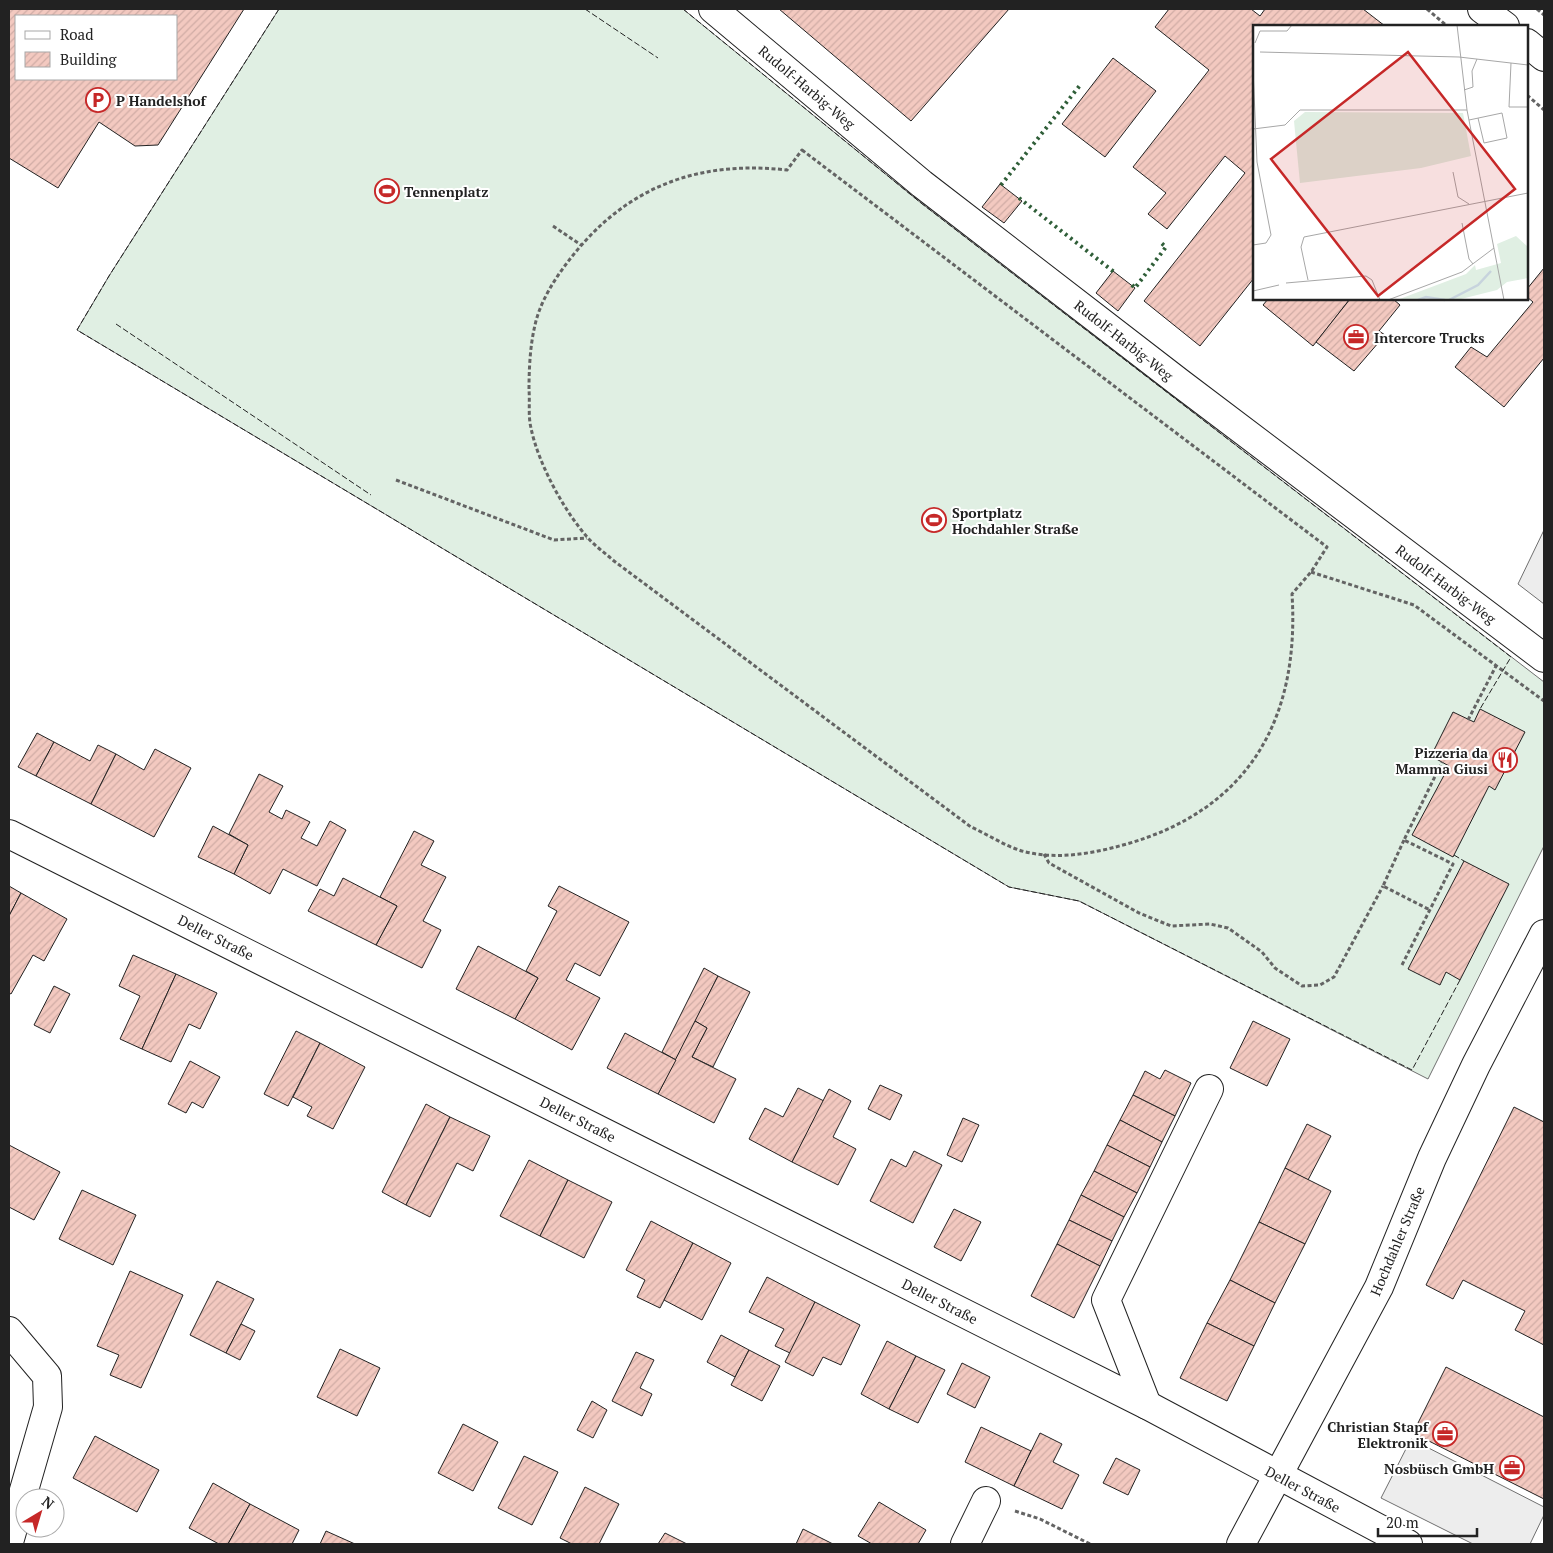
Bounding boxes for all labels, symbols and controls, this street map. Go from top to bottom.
legend [15,15,178,80]
text: Road [60,24,93,44]
inset map [1253,25,1528,300]
street label: Rudolf-Harbig-Weg [755,41,860,133]
text: Building [60,49,118,69]
parking icon: P Handelshof [85,87,111,113]
place label: P Handelshof [116,91,207,110]
sports icon: Tennenplatz [374,178,400,204]
place label: Tennenplatz [404,182,488,201]
street label: Rudolf-Harbig-Weg [1071,295,1178,385]
office icon: Intercore Trucks [1343,324,1369,350]
place label: Intercore Trucks [1374,328,1485,347]
place label: Sportplatz Hochdahler Straße [952,503,1079,538]
sports icon: Sportplatz Hochdahler Straße [921,507,947,533]
street label: Rudolf-Harbig-Weg [1392,540,1500,628]
place label: Pizzeria da Mamma Giusi [1395,743,1488,778]
restaurant icon: Pizzeria da Mamma Giusi [1492,747,1518,773]
street label: Deller Straße [175,910,257,964]
street label: Deller Straße [537,1092,619,1146]
street label: Hochdahler Straße [1365,1183,1429,1299]
street label: Deller Straße [899,1274,981,1328]
place label: Christian Stapf Elektronik [1327,1417,1430,1452]
office icon: Christian Stapf Elektronik [1432,1421,1458,1447]
office icon: Nosbüsch GmbH [1499,1455,1525,1481]
place label: Nosbüsch GmbH [1384,1459,1494,1478]
street label: Deller Straße [1262,1461,1344,1517]
north arrow [15,1488,65,1538]
text: N [38,1492,59,1513]
scale bar [1378,1506,1477,1538]
text: 20 m [1386,1512,1419,1532]

